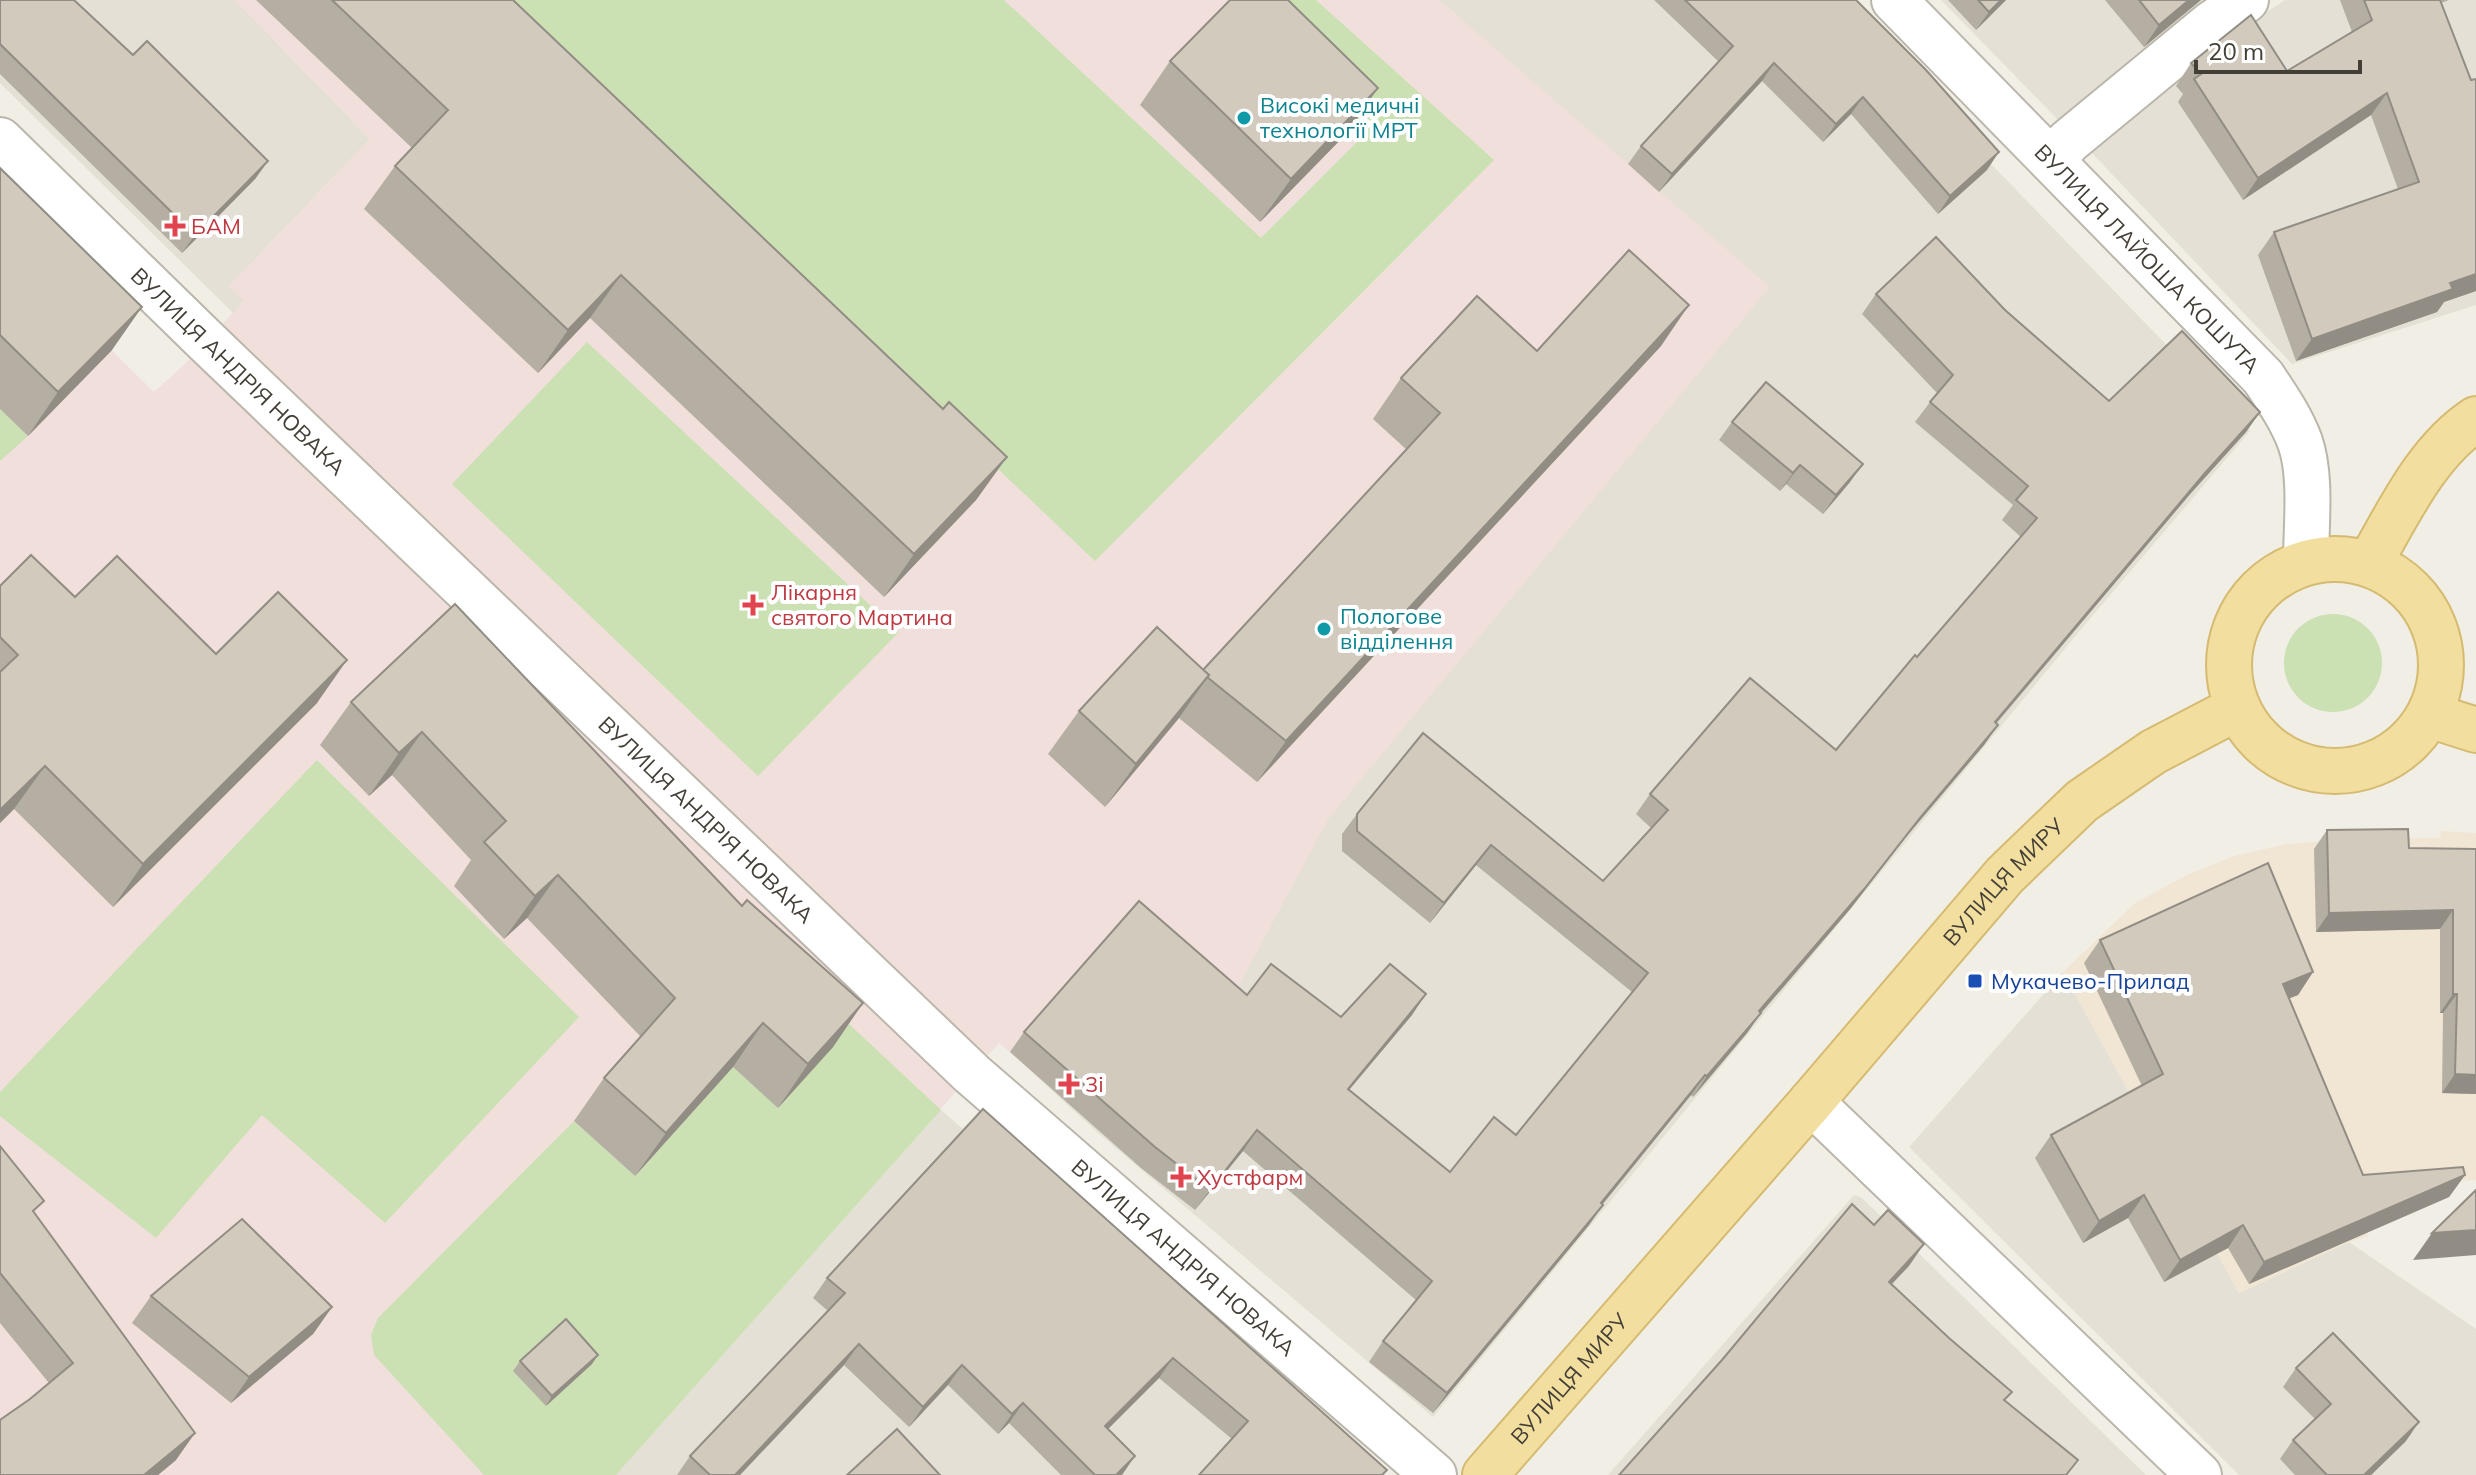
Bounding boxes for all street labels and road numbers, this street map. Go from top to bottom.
street label: ВУЛИЦЯ ЛАЙОША КОШУТА [2029,138,2266,379]
street label: ВУЛИЦЯ АНДРІЯ НОВАКА [125,262,351,481]
street label: ВУЛИЦЯ АНДРІЯ НОВАКА [593,710,820,929]
street label: ВУЛИЦЯ МИРУ [1937,812,2070,951]
street label: ВУЛИЦЯ АНДРІЯ НОВАКА [1066,1153,1301,1362]
street label: ВУЛИЦЯ МИРУ [1504,1307,1634,1450]

